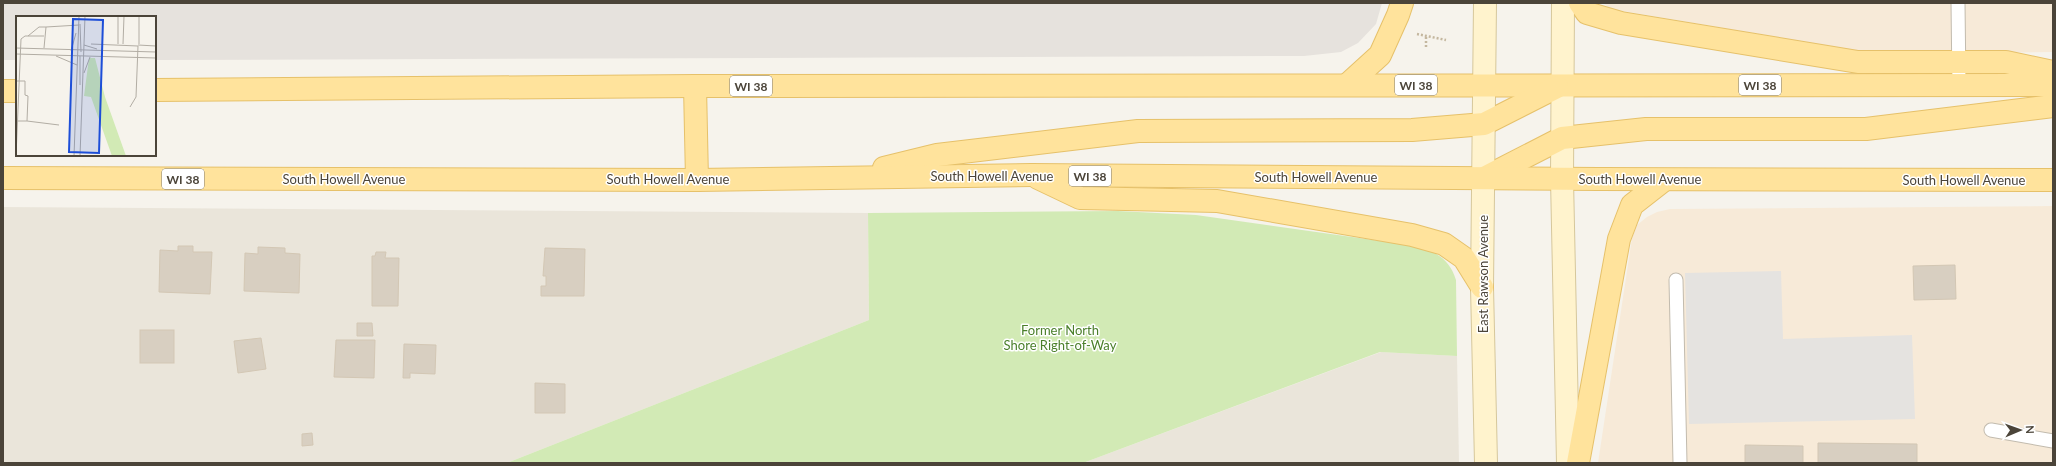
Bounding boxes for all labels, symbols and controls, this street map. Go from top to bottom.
inset map [16,16,156,156]
road number: WI 38 [1395,75,1437,95]
road number: WI 38 [1739,75,1781,95]
road number: WI 38 [730,76,772,96]
road number: WI 38 [1069,166,1111,186]
street label: South Howell Avenue [931,168,1054,184]
road number: WI 38 [162,169,204,189]
street label: South Howell Avenue [1255,169,1378,185]
street label: South Howell Avenue [283,171,406,187]
street label: South Howell Avenue [607,171,730,187]
street label: South Howell Avenue [1579,171,1702,187]
street label: South Howell Avenue [1903,172,2026,188]
street label: East Rawson Avenue [1475,215,1491,333]
park label: Former North Shore Right-of-Way [1004,322,1117,353]
north arrow [2000,410,2040,450]
text: N [2024,425,2037,434]

